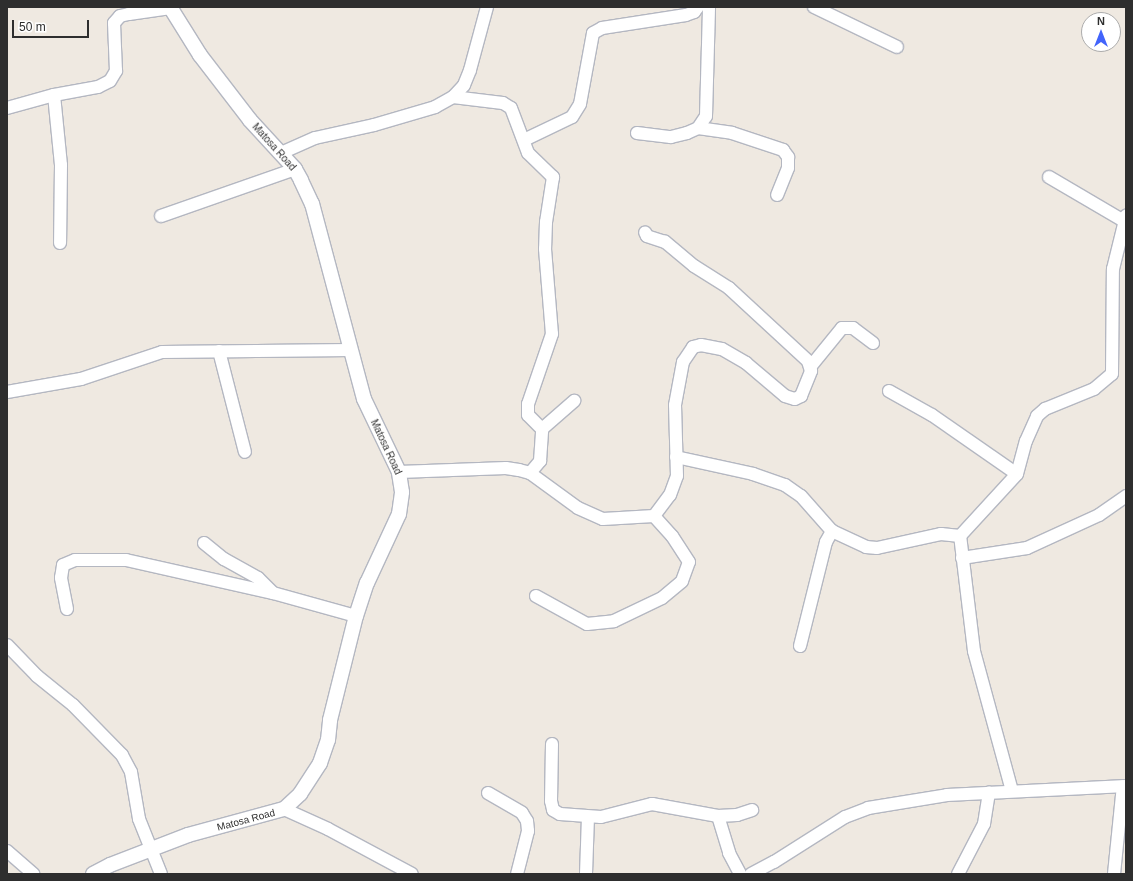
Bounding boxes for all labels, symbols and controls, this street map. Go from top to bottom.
scale bar [14,12,91,38]
north arrow [1081,12,1121,52]
text: N [1097,15,1105,27]
text: 50 m [19,20,46,34]
street label: Matosa Road [250,121,298,173]
street label: Matosa Road [368,418,404,476]
street label: Matosa Road [216,807,276,833]

